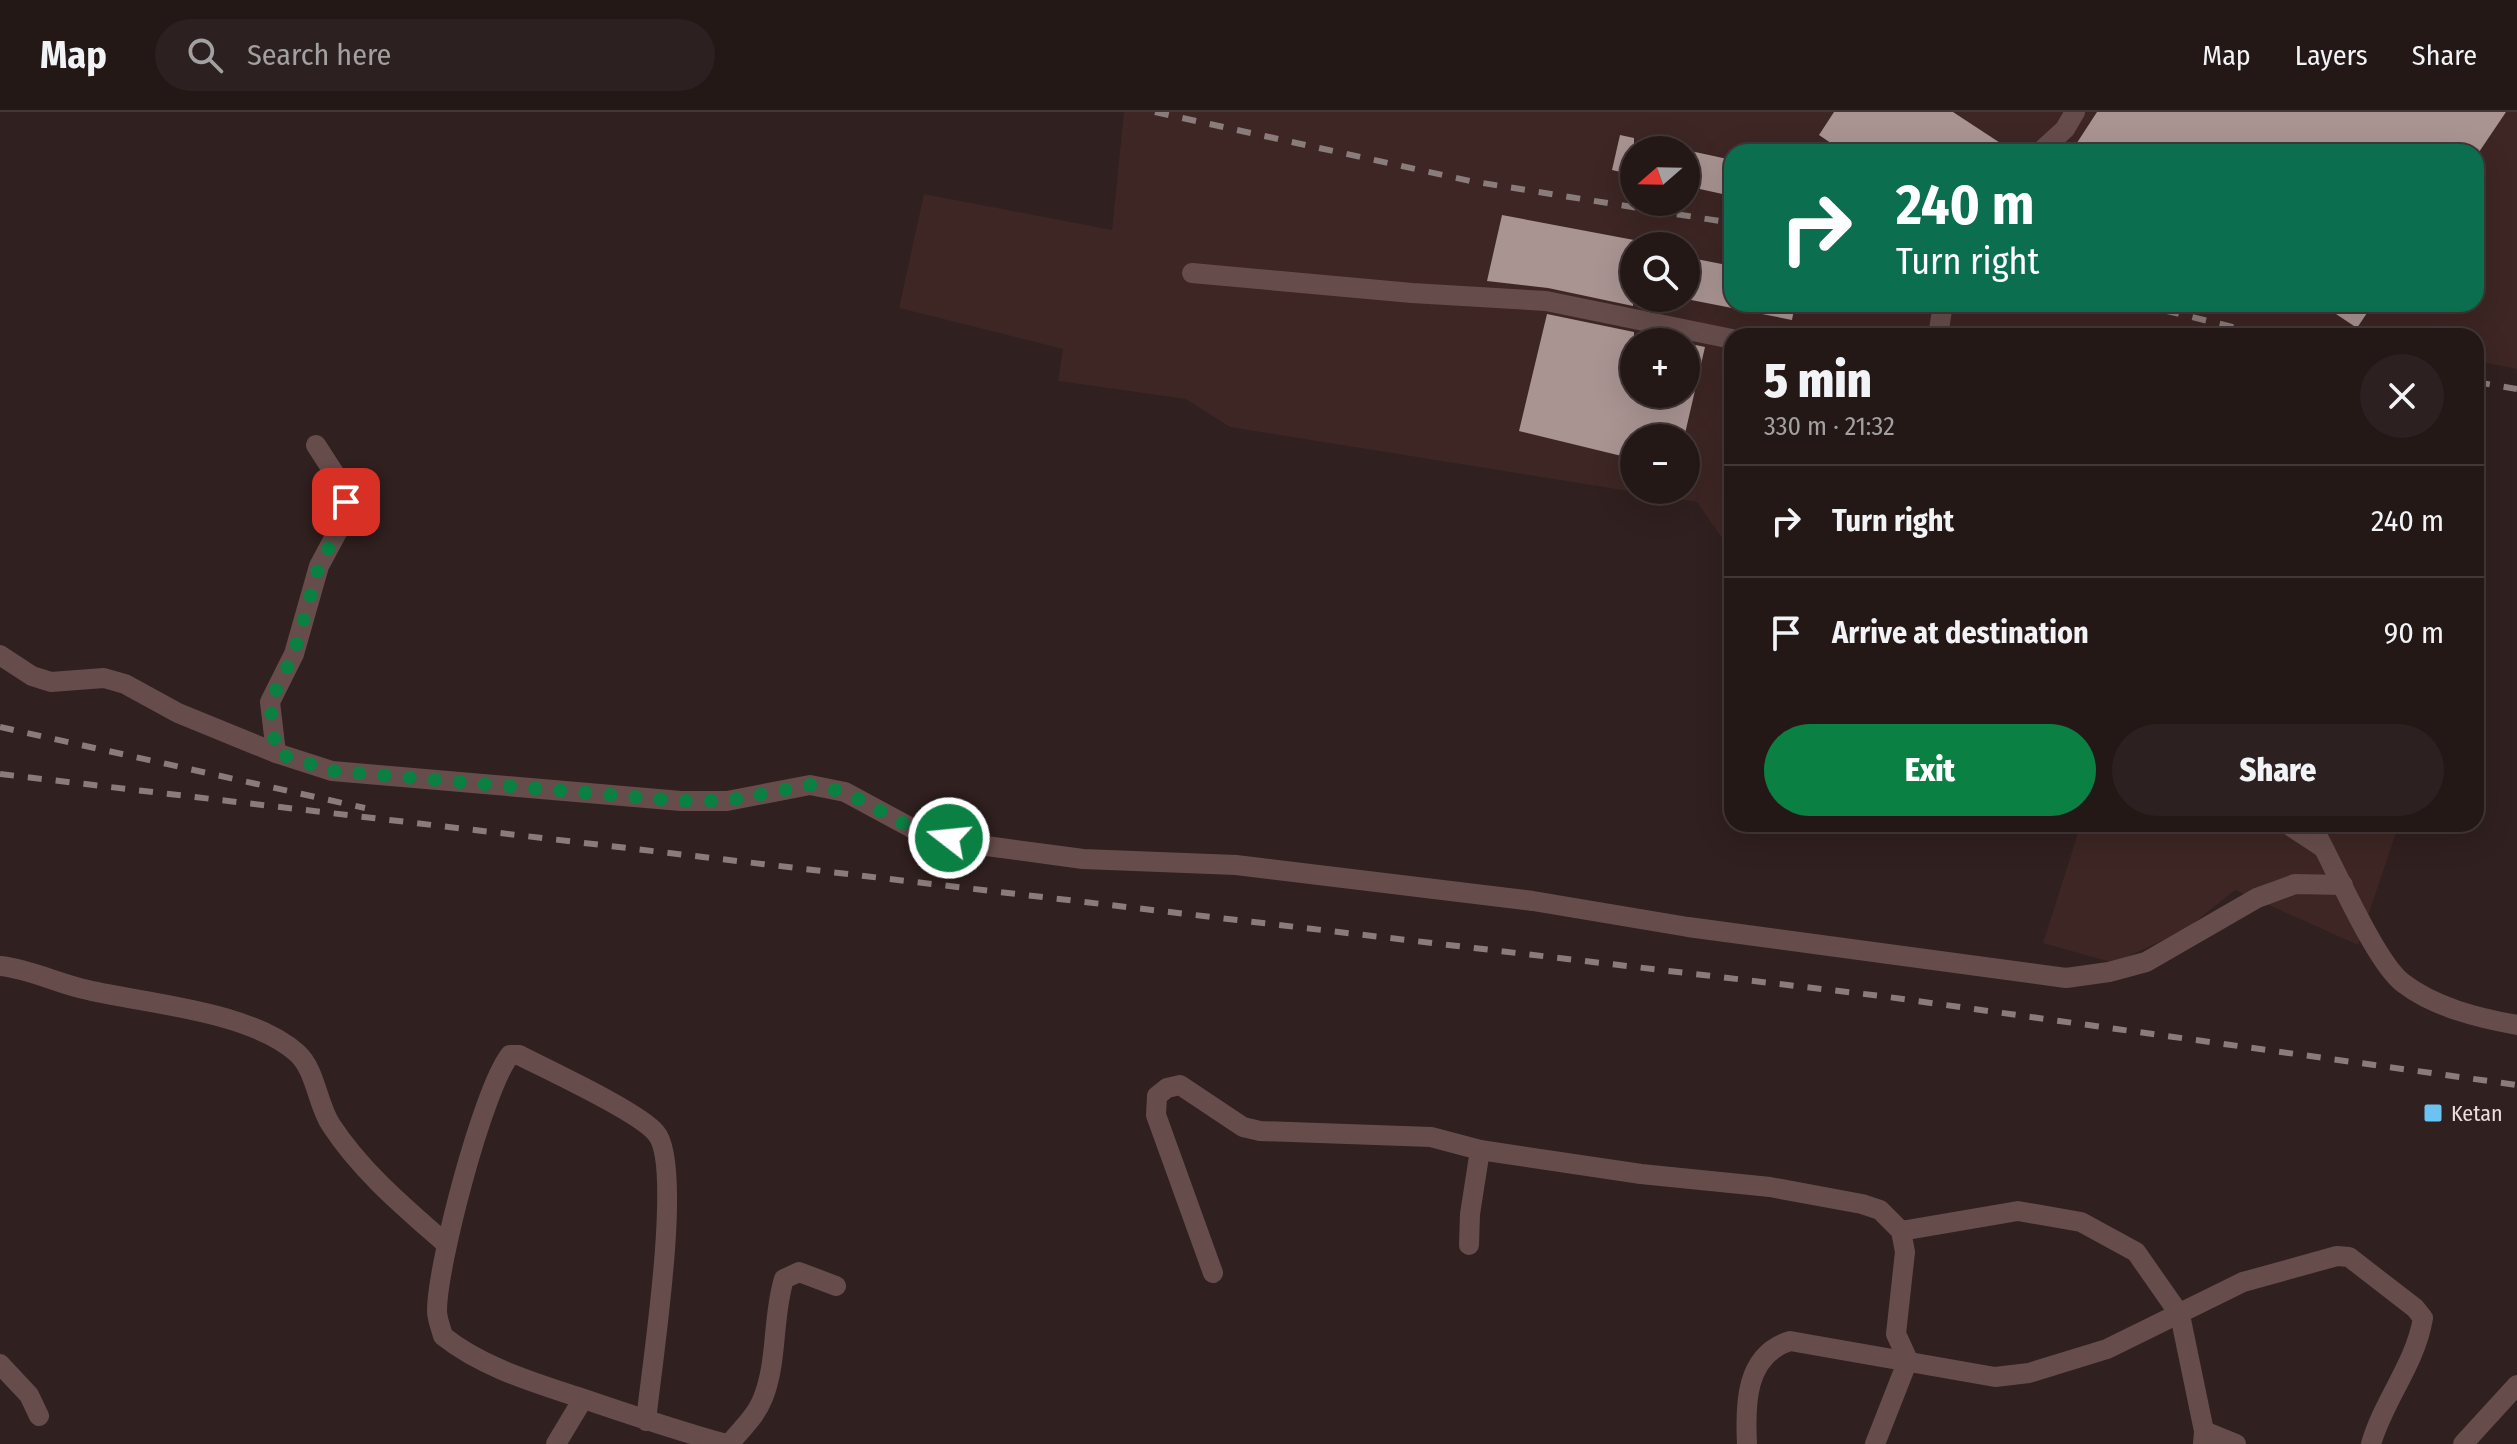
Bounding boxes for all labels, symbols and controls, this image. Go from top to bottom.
search box [155,19,715,91]
text: Map [40,32,107,78]
icon: search [183,33,227,77]
text: Search here [247,37,391,73]
text: Map [2202,39,2251,72]
text: Layers [2295,39,2368,72]
text: Share [2412,39,2477,72]
north arrow [1620,136,1700,216]
map controls [1620,136,1700,504]
text: 240 m [1896,172,2035,239]
icon: right [1764,176,1868,280]
button: search [1620,232,1700,312]
text: Turn right [1896,240,2039,284]
button: + [1620,328,1700,408]
text: 5 min [1764,352,1872,410]
button: close [2360,354,2444,438]
text: 330 m · 21:32 [1764,411,1895,442]
button: − [1620,424,1700,504]
pin [312,468,380,536]
icon: arrive [324,480,368,524]
icon: right [1764,499,1808,543]
text: Turn right [1832,503,1954,539]
text: 240 m [2371,503,2444,539]
icon: arrive [1764,611,1808,655]
text: Arrive at destination [1832,615,2089,651]
text: 90 m [2384,615,2444,651]
button: Exit [1764,724,2096,816]
button: Share [2112,724,2444,816]
position arrow [907,796,991,880]
place label: Ketan [2451,1100,2503,1127]
marker: Ketan [2422,1102,2444,1124]

